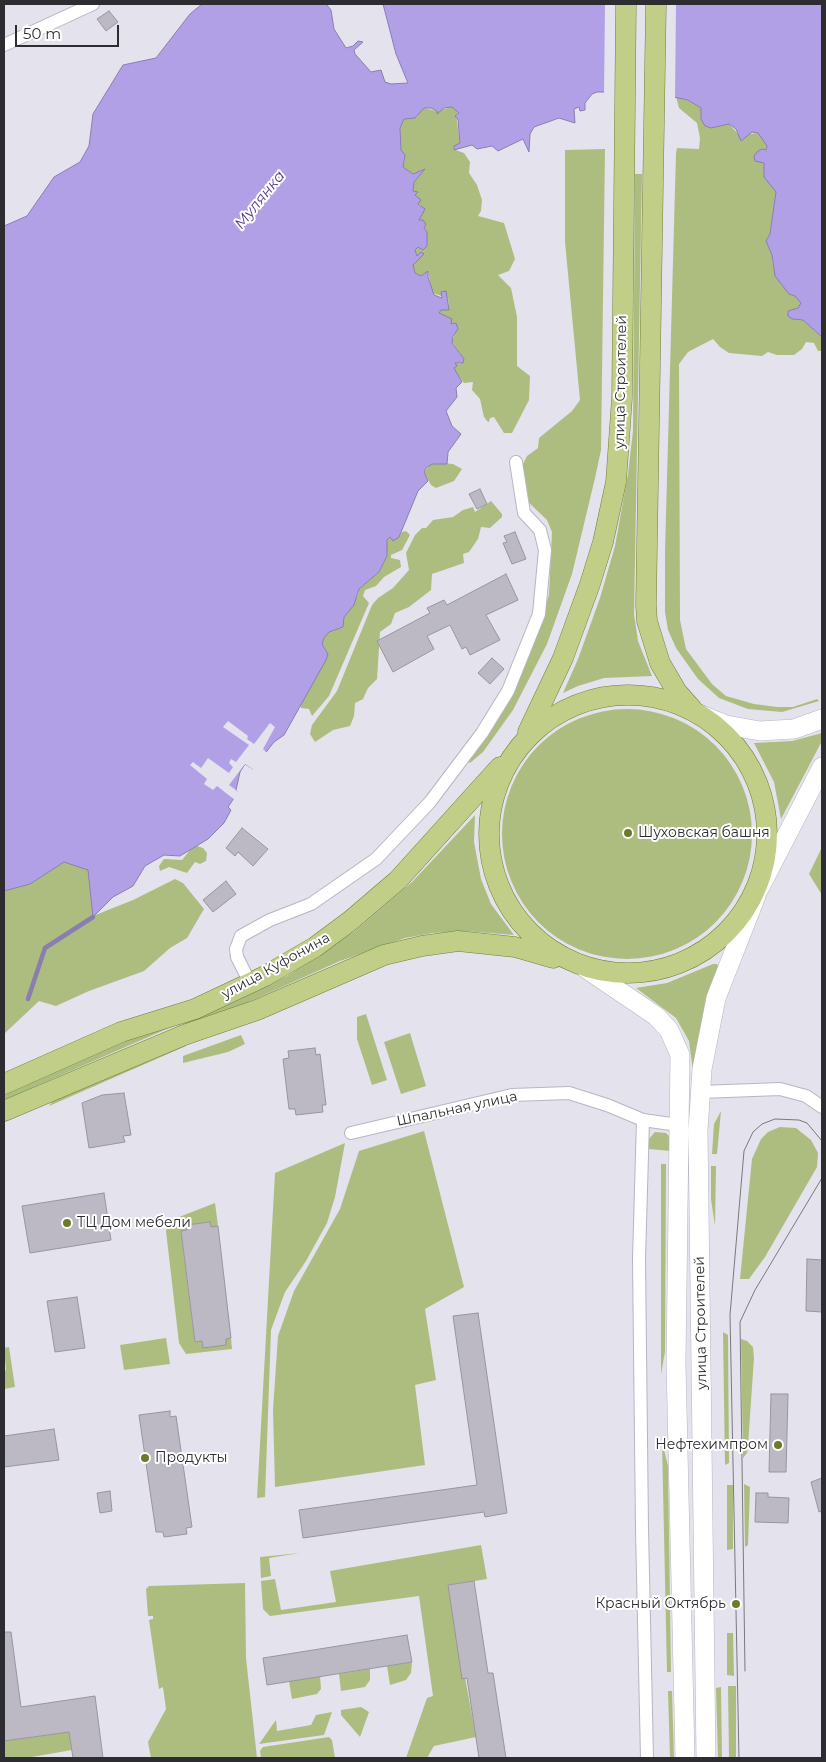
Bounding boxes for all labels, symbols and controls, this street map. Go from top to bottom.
scale bar [18,15,121,47]
text: 50 m [23,24,61,43]
water label: Мулянка [231,167,289,233]
street label: улица Строителей [611,315,631,449]
place label: Шуховская башня [638,825,770,841]
marker: Шуховская башня [622,827,634,839]
street label: улица Куфонина [219,929,333,1003]
street label: Шпальная улица [395,1088,519,1130]
place label: ТЦ Дом мебели [77,1215,191,1231]
marker: ТЦ Дом мебели [61,1217,73,1229]
street label: улица Строителей [691,1256,711,1390]
place label: Нефтехимпром [655,1437,768,1453]
marker: Нефтехимпром [772,1439,784,1451]
place label: Продукты [155,1450,228,1466]
marker: Продукты [139,1452,151,1464]
place label: Красный Октябрь [595,1596,726,1612]
marker: Красный Октябрь [730,1598,742,1610]

